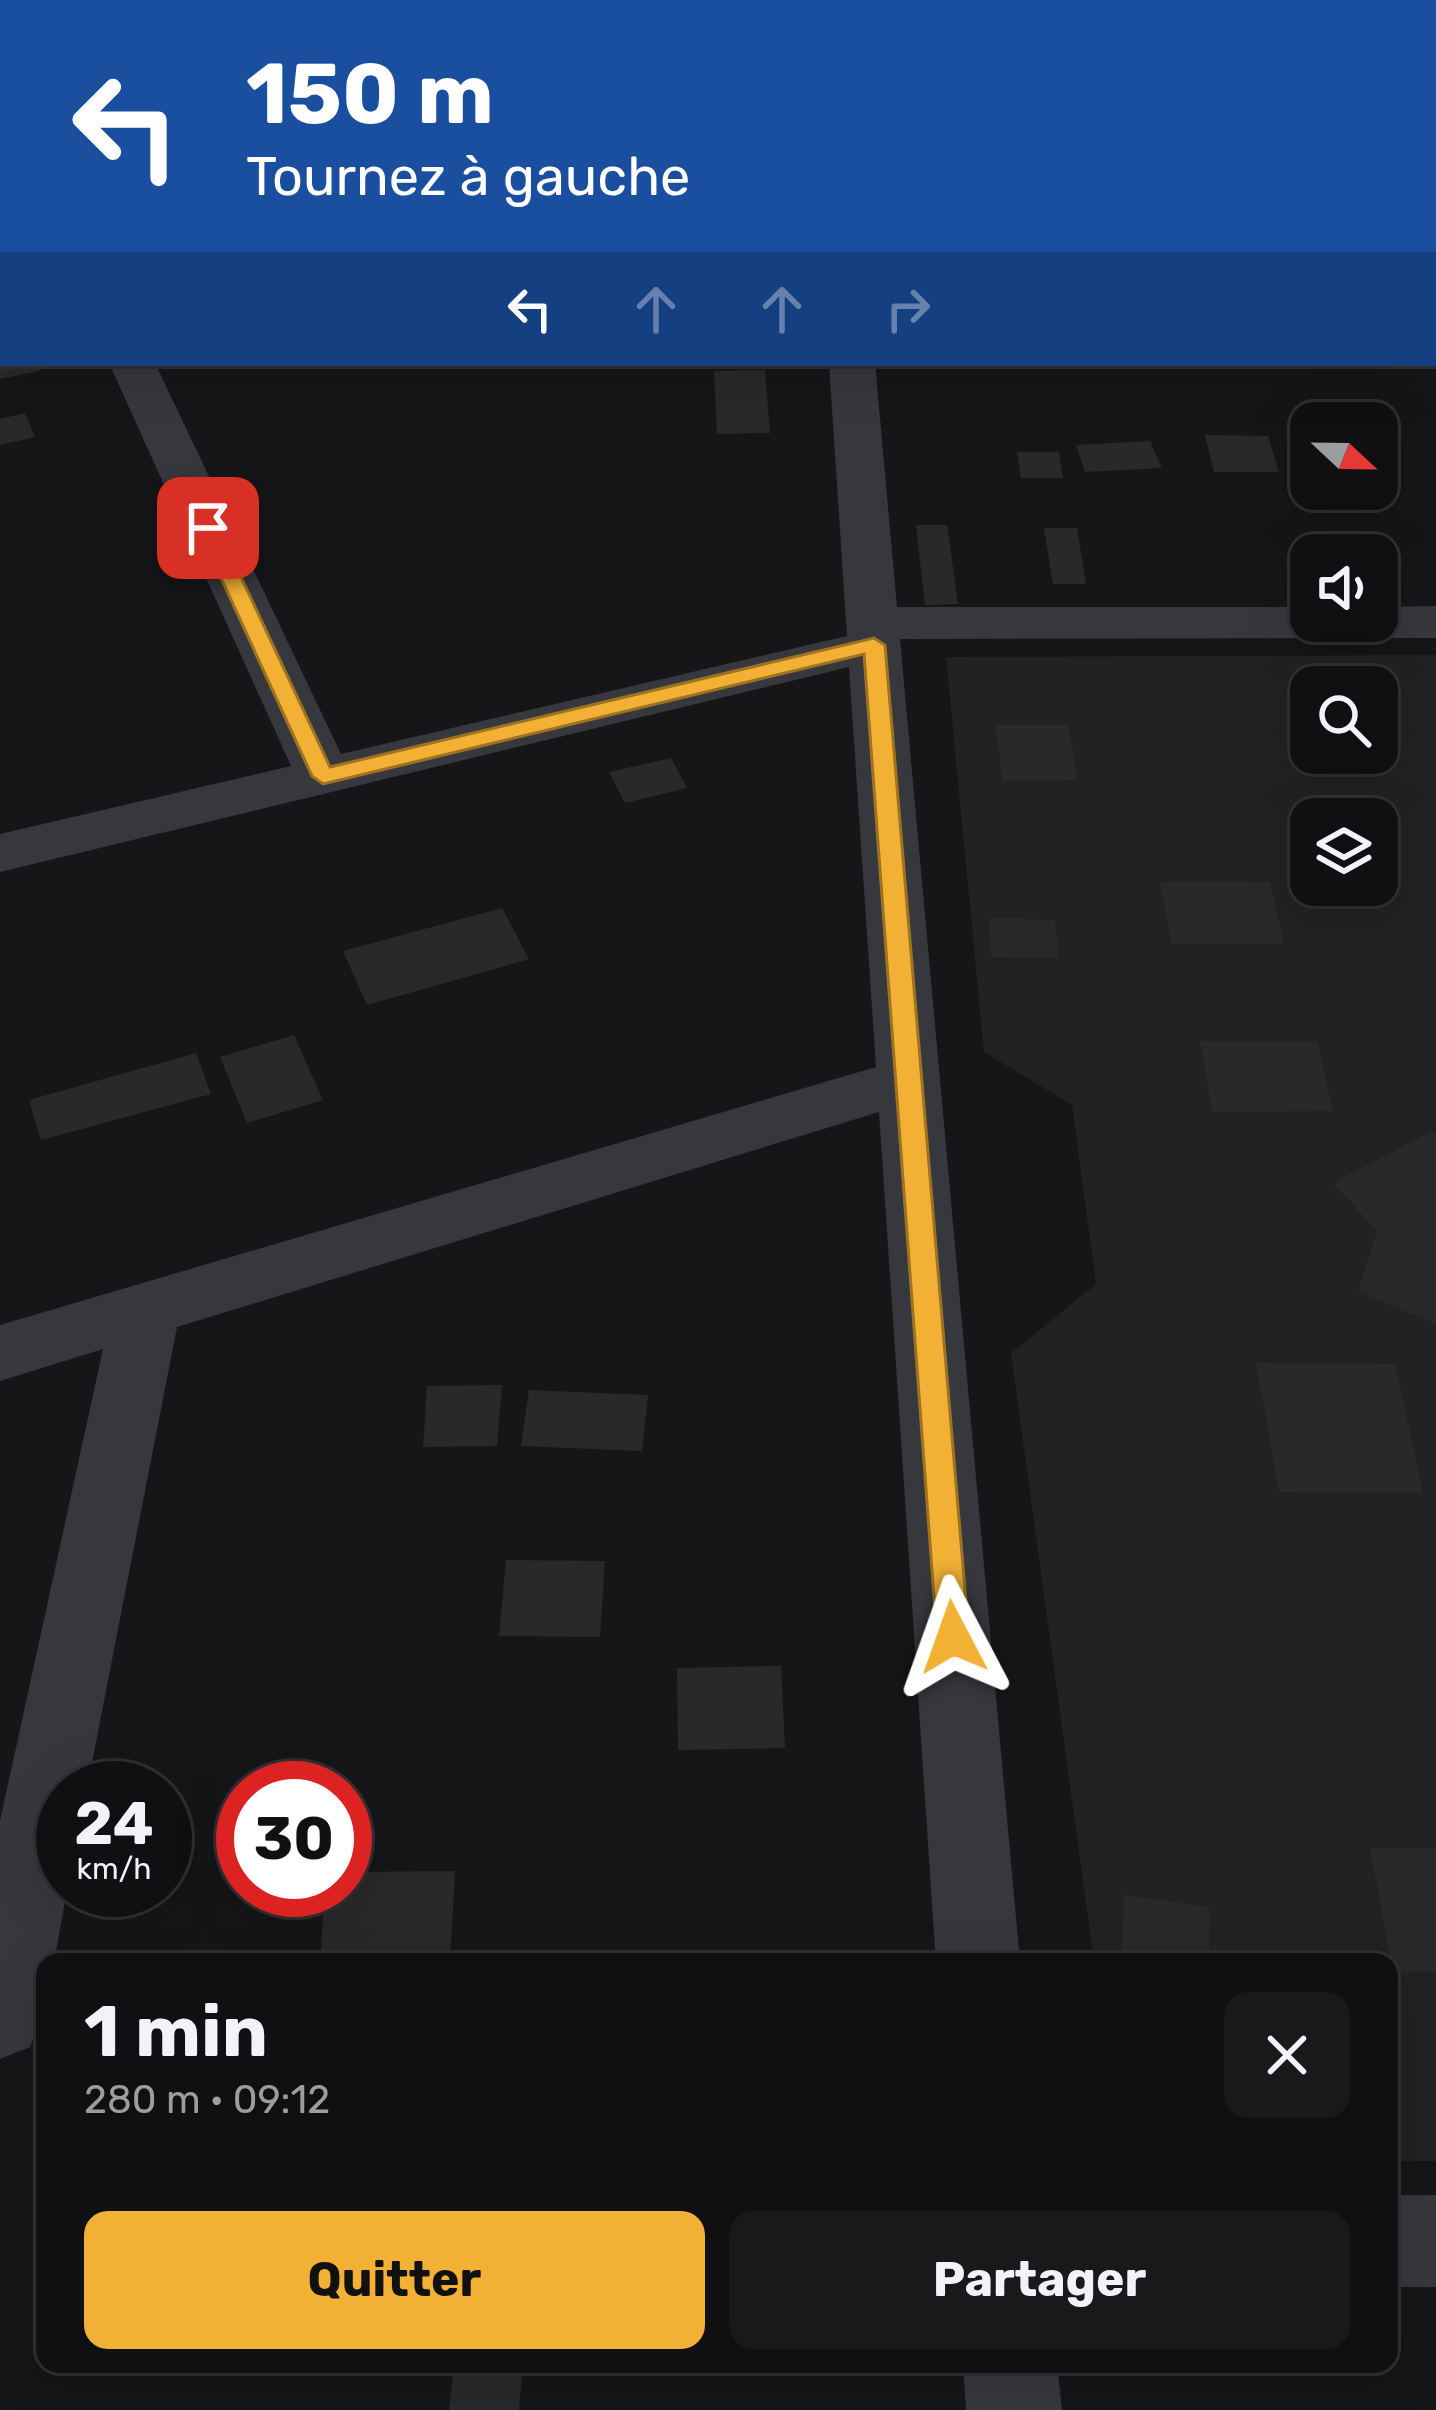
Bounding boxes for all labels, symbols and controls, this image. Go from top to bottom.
text: 150 m [246,44,494,144]
icon: left [48,48,204,204]
text: Tournez à gauche [246,145,690,209]
icon: left [497,276,563,342]
icon: ahead [623,276,689,342]
icon: ahead [749,276,815,342]
icon: right [875,276,941,342]
north arrow [1290,402,1398,510]
map controls [1290,402,1398,906]
pin [157,477,259,579]
icon: arrive [175,495,241,561]
button: sound [1290,534,1398,642]
button: search [1290,666,1398,774]
button: layers [1290,798,1398,906]
position arrow [890,1574,1016,1700]
speed limit sign: 30 [216,1761,372,1917]
text: 24 [74,1788,154,1859]
text: km/h [77,1851,151,1887]
text: 1 min [84,1989,268,2074]
button: close [1224,1992,1350,2118]
text: 280 m · 09:12 [84,2077,330,2123]
button: Quitter [84,2211,705,2349]
button: Partager [729,2211,1350,2349]

